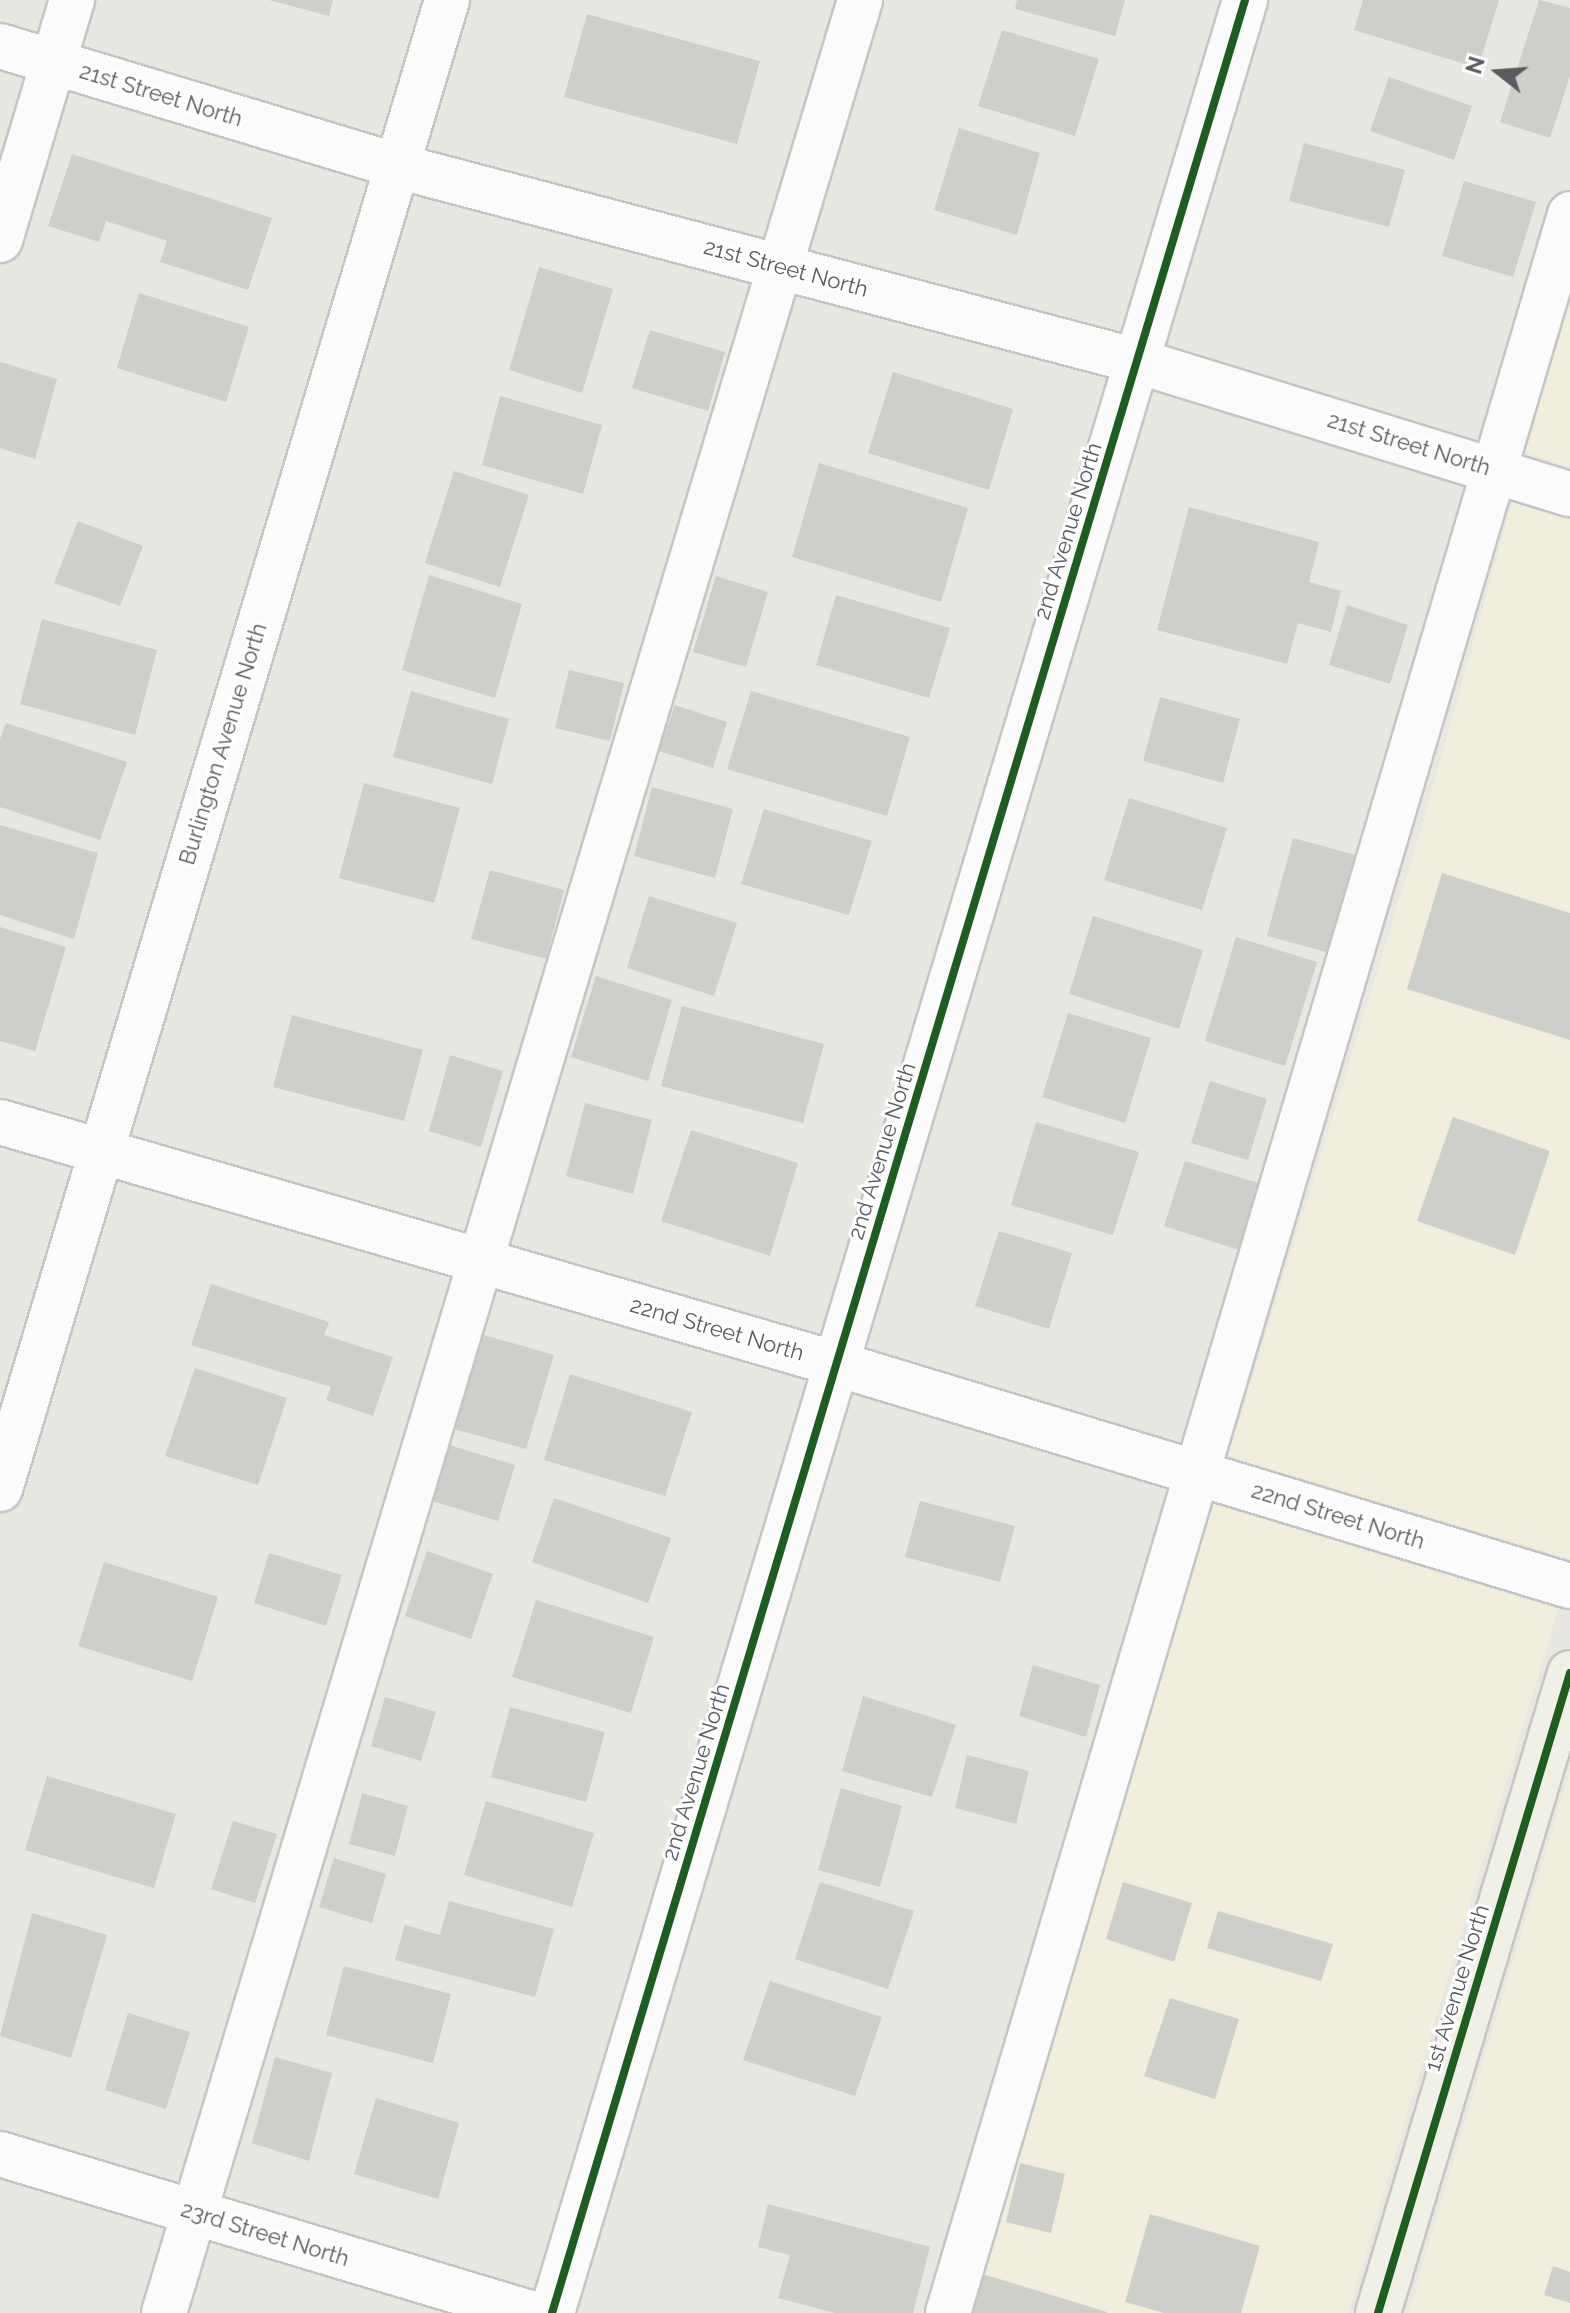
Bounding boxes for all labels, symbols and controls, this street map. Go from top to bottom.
north arrow [1458,32,1538,112]
text: N [1460,53,1490,77]
street label: 21st Street North [76,58,246,132]
street label: 21st Street North [701,233,871,303]
street label: 21st Street North [1324,407,1494,481]
street label: 2nd Avenue North [1028,439,1108,623]
street label: Burlington Avenue North [174,620,272,868]
street label: 2nd Avenue North [842,1059,922,1243]
street label: 22nd Street North [627,1292,807,1366]
street label: 22nd Street North [1248,1477,1428,1555]
street label: 2nd Avenue North [656,1680,736,1864]
street label: 1st Avenue North [1419,1901,1495,2075]
street label: 23rd Street North [178,2196,352,2272]

